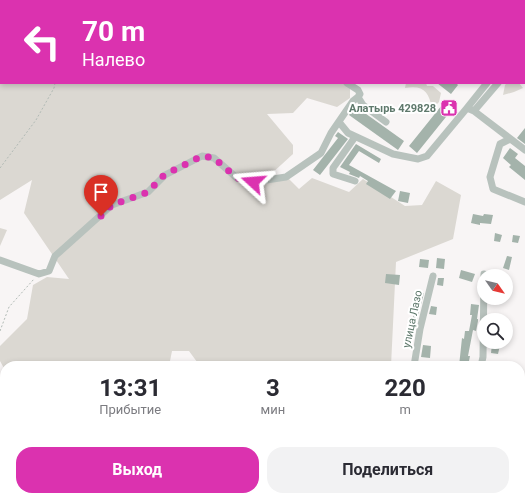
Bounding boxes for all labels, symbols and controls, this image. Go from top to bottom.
text: 70 m [82,15,145,48]
icon: left [16,16,68,68]
text: Налево [82,49,145,70]
public building icon: Алатырь 429828 [439,98,459,118]
place label: Алатырь 429828 [349,102,436,115]
position arrow [232,161,274,203]
pin [84,175,118,216]
icon: arrive [90,181,112,203]
north arrow [477,269,513,305]
map controls [477,269,513,349]
street label: улица Лазо [400,289,425,349]
button: search [477,313,513,349]
text: 13:31 [99,374,161,402]
text: 3 [266,374,280,402]
text: 220 [384,374,426,402]
text: Прибытие [99,402,161,417]
text: мин [261,402,285,417]
text: m [399,402,411,417]
button: Выход [16,447,259,493]
button: Поделиться [267,447,509,493]

